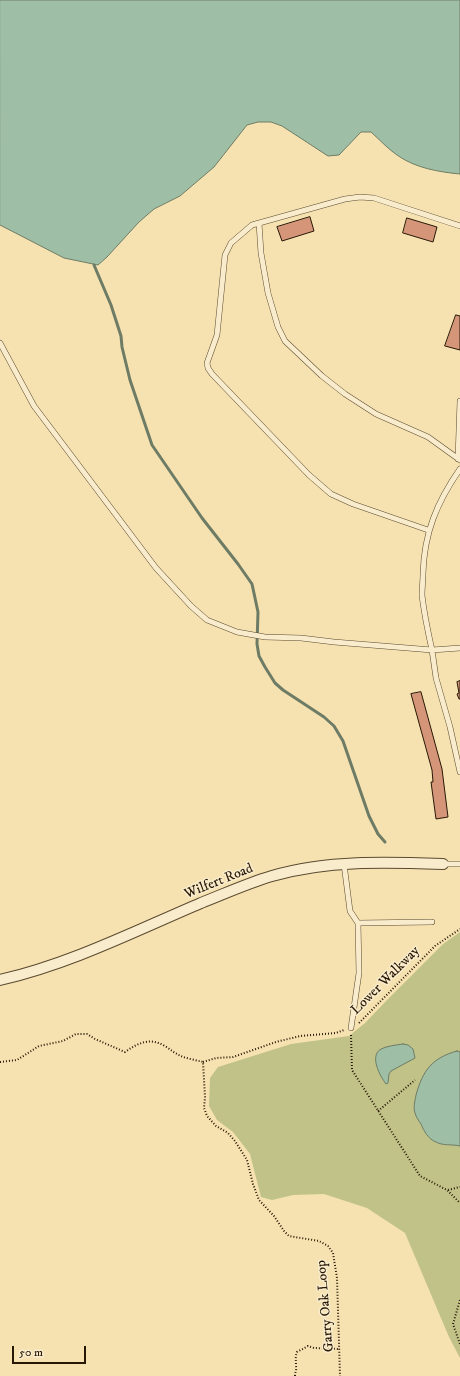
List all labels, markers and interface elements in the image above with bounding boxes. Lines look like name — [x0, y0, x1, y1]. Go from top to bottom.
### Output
street label: Wilfert Road — [182, 861, 256, 903]
street label: Lower Walkway — [348, 943, 424, 1019]
street label: Garry Oak Loop — [314, 1259, 338, 1353]
scale bar — [14, 1338, 88, 1364]
text: 50 m — [19, 1345, 43, 1360]

